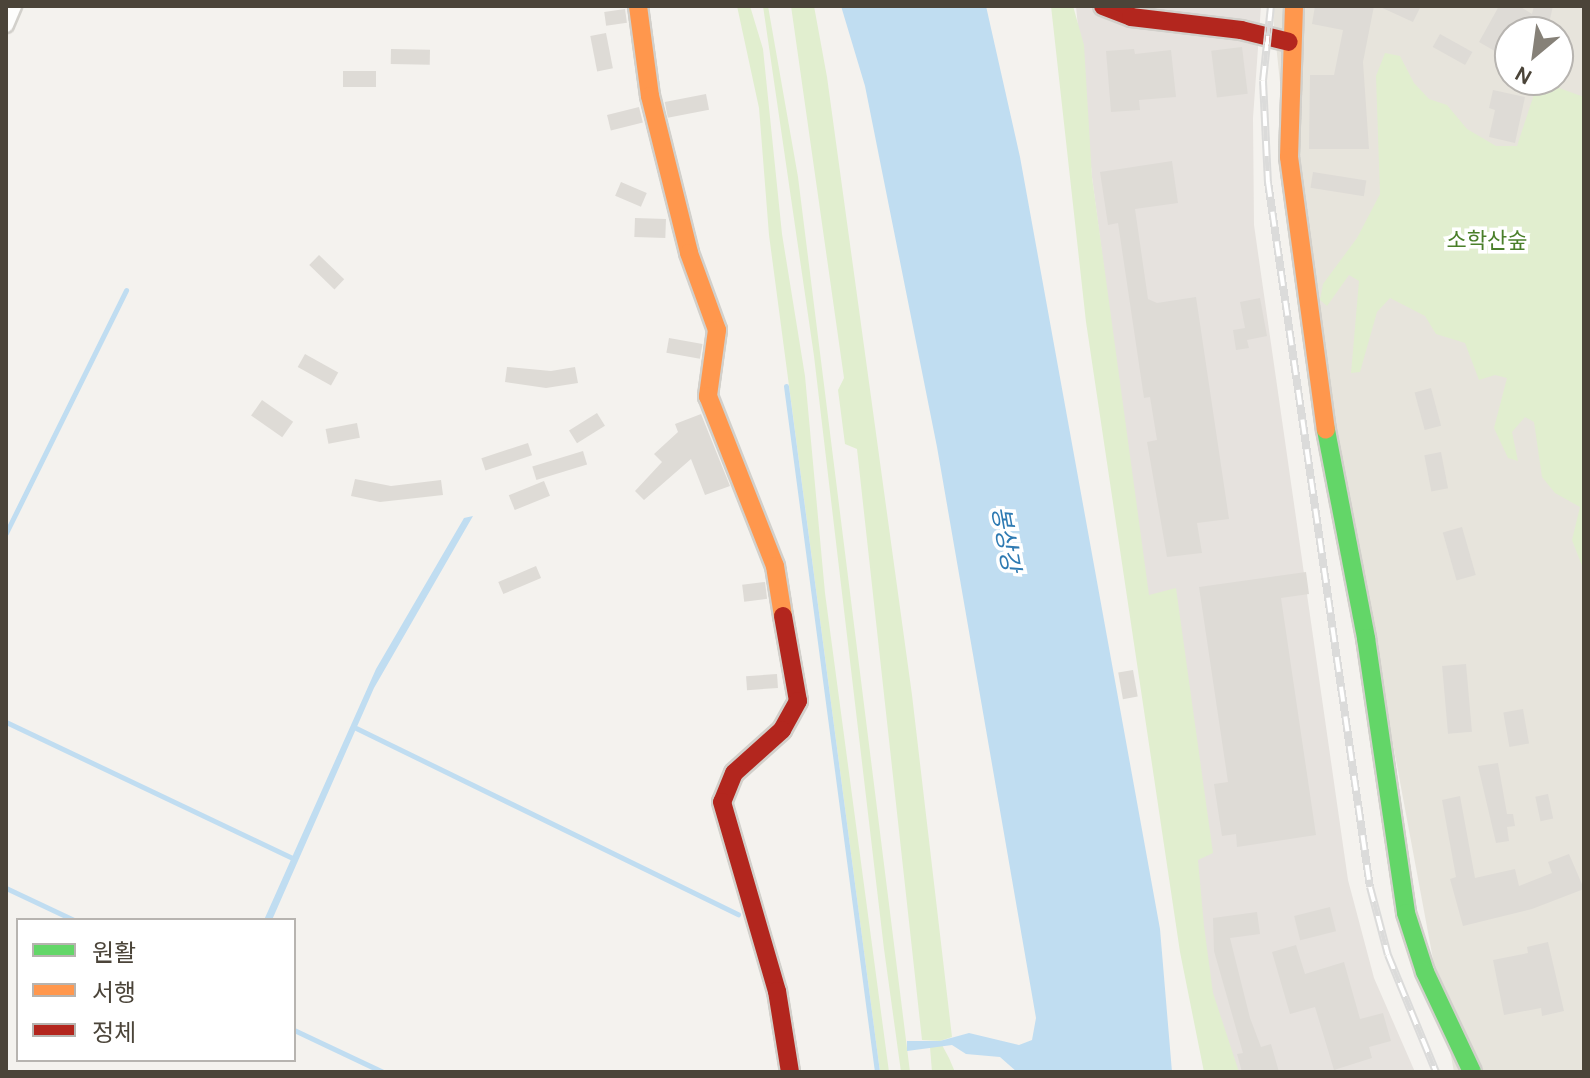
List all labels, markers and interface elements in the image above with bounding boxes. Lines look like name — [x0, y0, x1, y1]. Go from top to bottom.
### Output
north arrow — [1494, 16, 1574, 96]
text: N — [1510, 60, 1537, 90]
park label: 소학산숲 — [1447, 229, 1527, 255]
water label: 봉상강 — [985, 504, 1025, 574]
legend — [16, 918, 296, 1062]
text: 원활 — [92, 939, 136, 967]
text: 서행 — [92, 979, 136, 1007]
text: 정체 — [92, 1019, 136, 1047]

